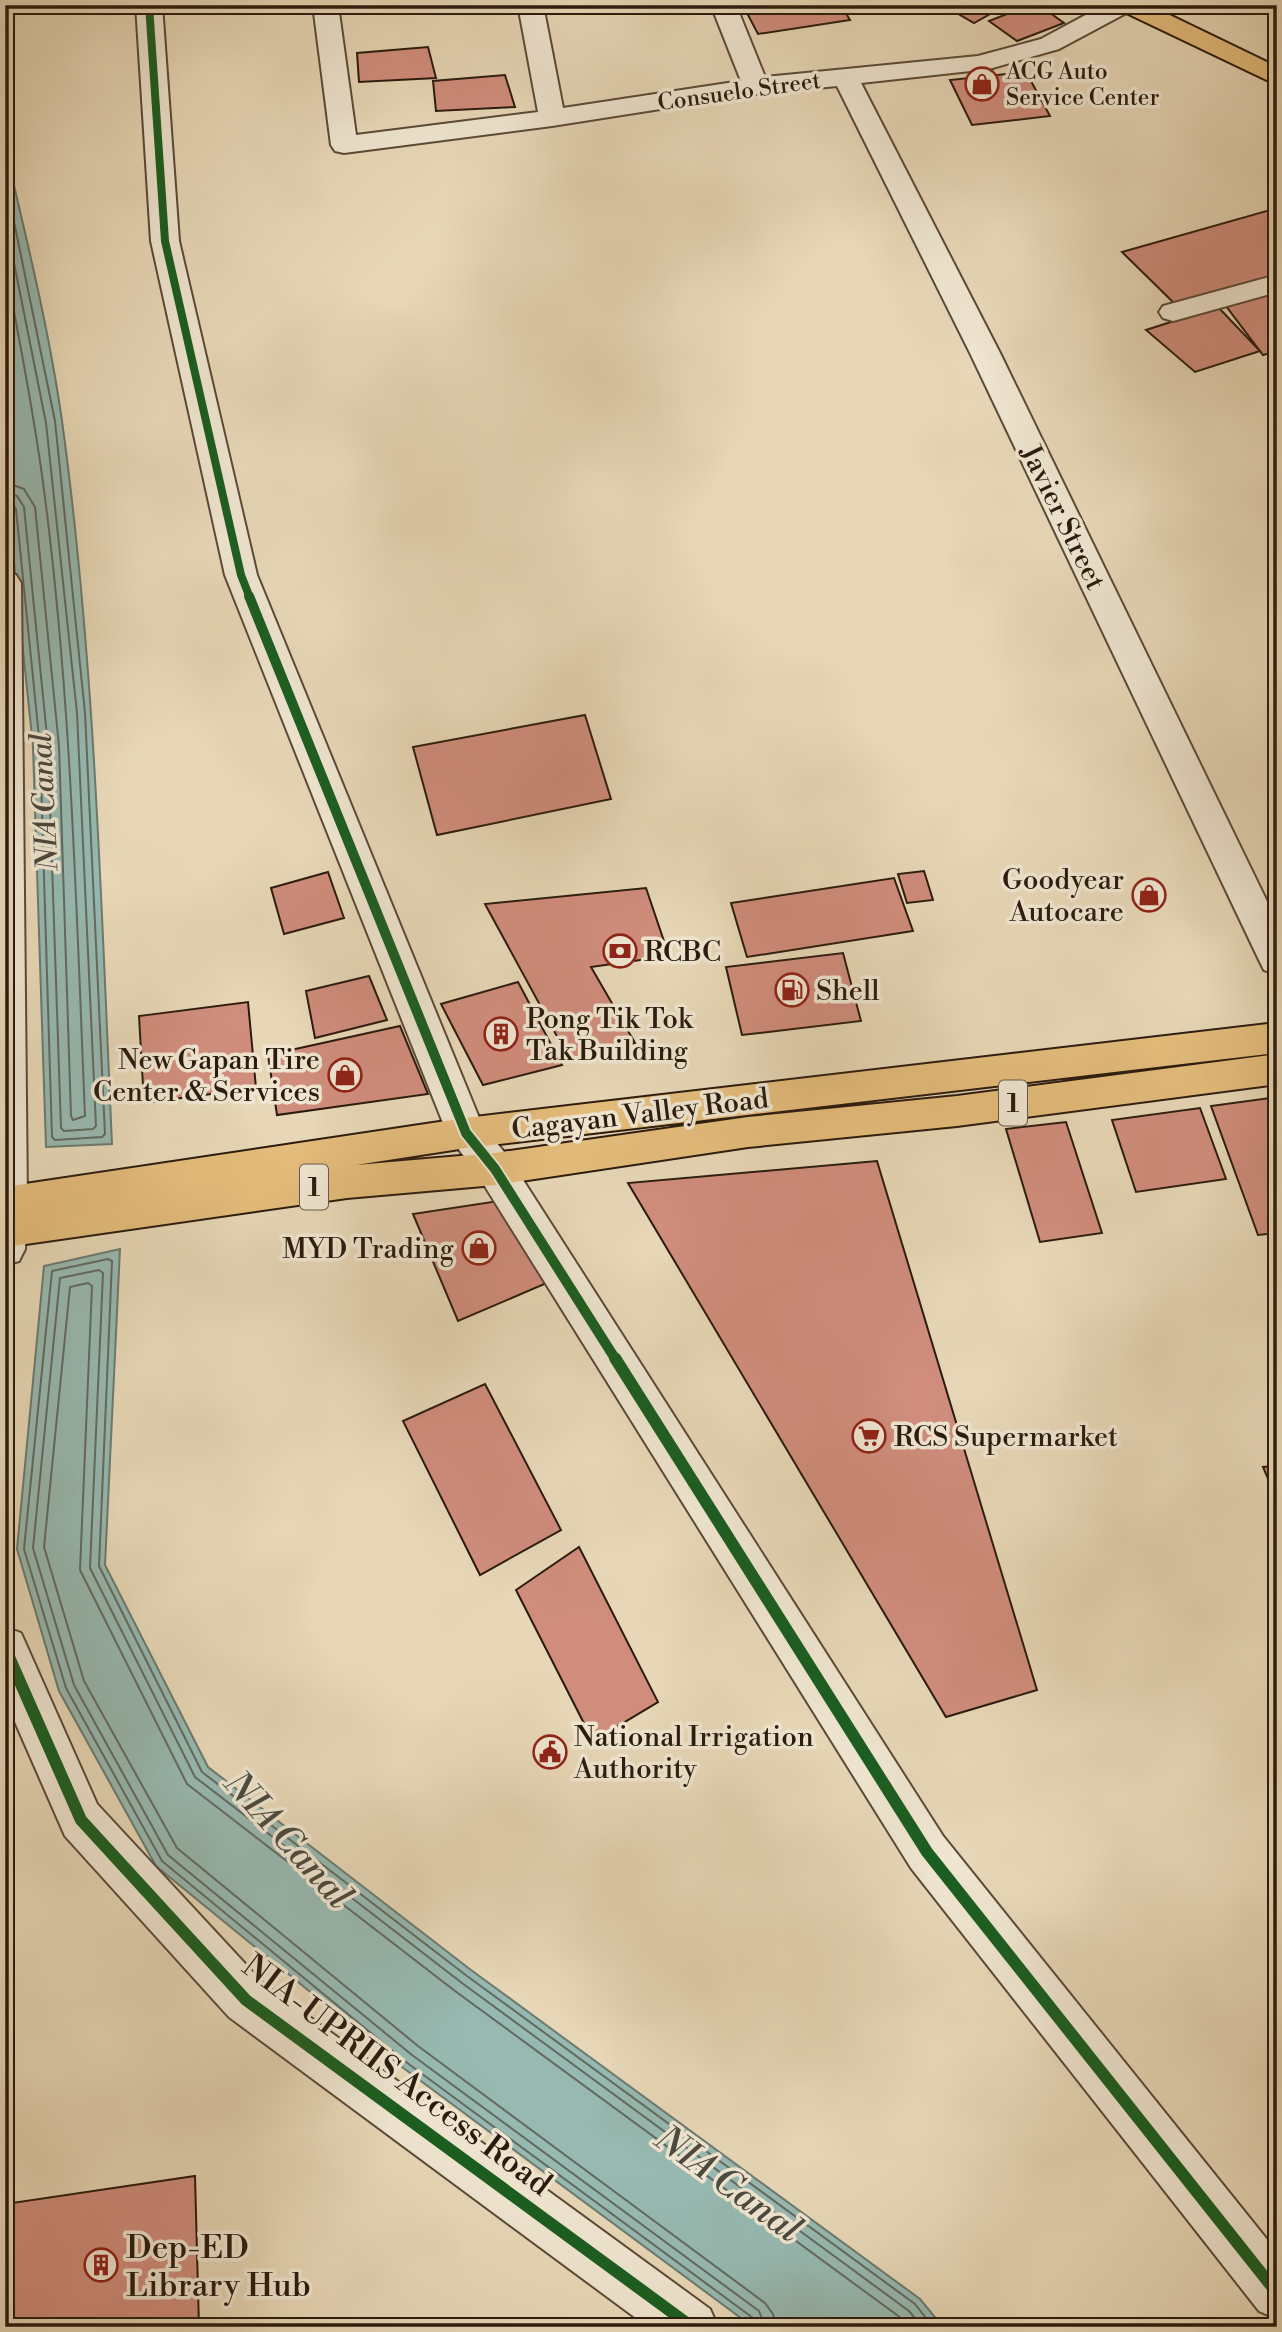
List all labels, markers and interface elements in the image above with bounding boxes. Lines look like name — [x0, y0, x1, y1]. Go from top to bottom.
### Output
place label: ACG Auto Service Center — [1005, 58, 1159, 112]
shop icon: ACG Auto Service Center — [963, 65, 1001, 103]
street label: Consuelo Street — [656, 67, 822, 117]
street label: Javier Street — [1012, 439, 1113, 596]
water label: NIA Canal — [22, 732, 68, 873]
place label: Goodyear Autocare — [1002, 863, 1124, 930]
shop icon: Goodyear Autocare — [1130, 876, 1168, 914]
bank icon: RCBC — [601, 932, 639, 970]
place label: RCBC — [644, 935, 721, 970]
fuel station icon: Shell — [773, 971, 811, 1009]
place label: Shell — [816, 974, 879, 1009]
place label: Pong Tik Tok Tak Building — [526, 1002, 694, 1069]
building icon: Pong Tik Tok Tak Building — [482, 1015, 520, 1053]
place label: New Gapan Tire Center & Services — [93, 1043, 320, 1110]
shop icon: New Gapan Tire Center & Services — [326, 1056, 364, 1094]
road number: 1 — [999, 1080, 1027, 1126]
street label: Cagayan Valley Road — [510, 1081, 771, 1148]
road number: 1 — [300, 1164, 328, 1210]
shop icon: MYD Trading — [460, 1229, 498, 1267]
place label: MYD Trading — [282, 1232, 454, 1267]
supermarket icon: RCS Supermarket — [850, 1417, 888, 1455]
place label: RCS Supermarket — [894, 1420, 1118, 1455]
place label: National Irrigation Authority — [573, 1720, 814, 1787]
public building icon: National Irrigation Authority — [531, 1733, 569, 1771]
water label: NIA Canal — [213, 1761, 362, 1919]
street label: NIA-UPRIIS Access Road — [234, 1946, 559, 2206]
water label: NIA Canal — [645, 2115, 810, 2253]
place label: Dep-ED Library Hub — [126, 2228, 311, 2307]
building icon: Dep-ED Library Hub — [82, 2246, 120, 2284]

